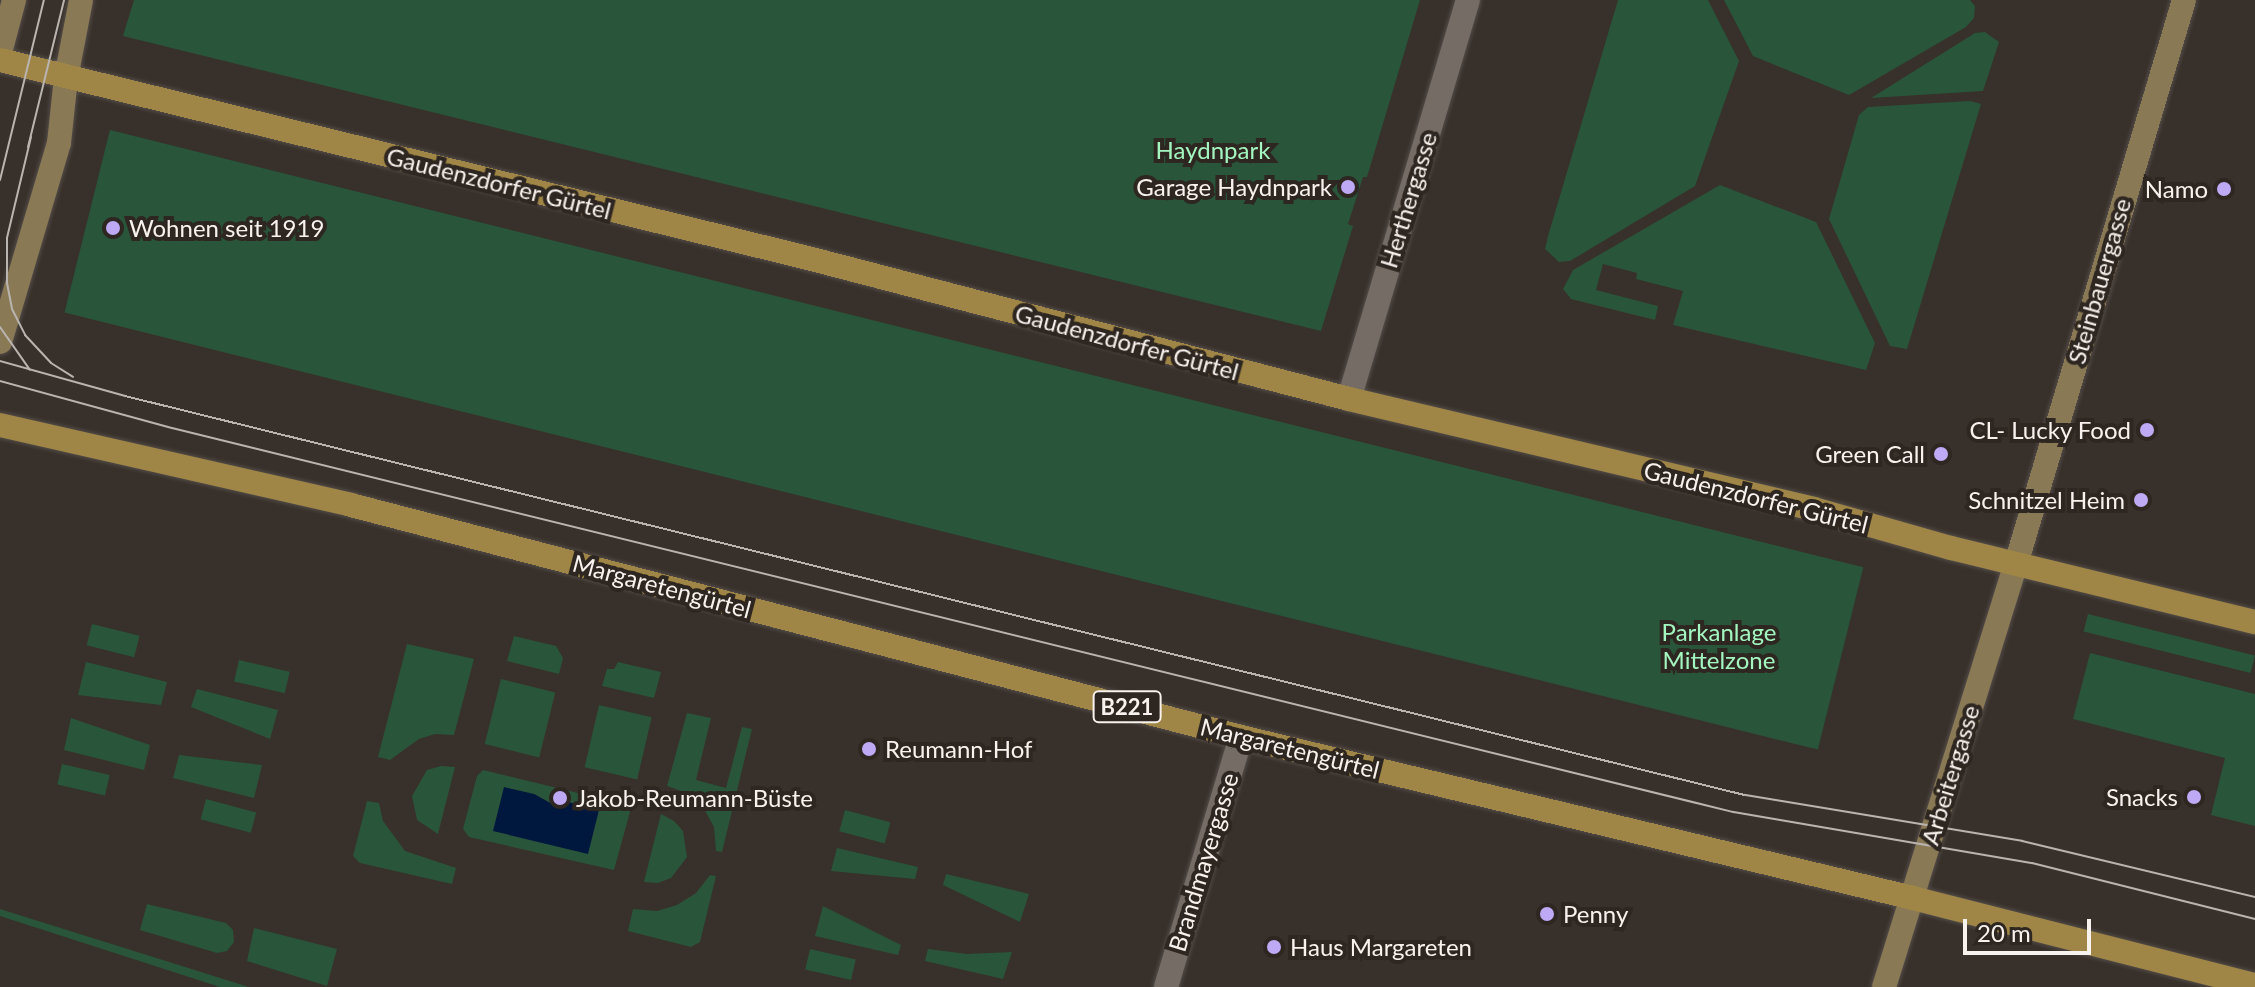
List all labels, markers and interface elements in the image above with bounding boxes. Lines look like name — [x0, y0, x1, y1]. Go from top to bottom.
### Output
street label: Herthergasse — [1374, 129, 1442, 271]
park label: Haydnpark — [1156, 136, 1270, 164]
street label: Gaudenzdorfer Gürtel — [384, 141, 614, 225]
place label: Garage Haydnpark — [1136, 173, 1332, 201]
place label: Namo — [2145, 175, 2208, 203]
marker: Garage Haydnpark — [1339, 178, 1357, 196]
marker: Namo — [2215, 180, 2233, 198]
street label: Steinbauergasse — [2062, 195, 2136, 367]
place label: Wohnen seit 1919 — [129, 214, 324, 242]
marker: Wohnen seit 1919 — [104, 219, 122, 237]
street label: Gaudenzdorfer Gürtel — [1012, 298, 1242, 386]
place label: CL- Lucky Food — [1969, 416, 2131, 444]
marker: CL- Lucky Food — [2138, 421, 2156, 439]
place label: Green Call — [1815, 440, 1925, 468]
marker: Green Call — [1932, 445, 1950, 463]
street label: Gaudenzdorfer Gürtel — [1641, 455, 1871, 539]
place label: Schnitzel Heim — [1968, 486, 2125, 514]
marker: Schnitzel Heim — [2132, 491, 2150, 509]
street label: Margaretengürtel — [570, 548, 754, 624]
park label: Parkanlage Mittelzone — [1662, 618, 1776, 674]
road number: B221 — [1091, 689, 1163, 725]
street label: Arbeitergasse — [1915, 702, 1985, 848]
street label: Margaretengürtel — [1197, 712, 1383, 784]
place label: Reumann-Hof — [885, 735, 1032, 763]
marker: Reumann-Hof — [860, 740, 878, 758]
street label: Brandmayergasse — [1162, 769, 1244, 955]
place label: Snacks — [2106, 783, 2178, 811]
place label: Jakob-Reumann-Büste — [576, 784, 813, 812]
marker: Snacks — [2185, 788, 2203, 806]
marker: Jakob-Reumann-Büste — [551, 789, 569, 807]
place label: Penny — [1563, 900, 1628, 928]
scale bar — [1967, 903, 2095, 953]
marker: Penny — [1538, 905, 1556, 923]
text: 20 m — [1977, 918, 2031, 947]
place label: Haus Margareten — [1290, 933, 1472, 961]
marker: Haus Margareten — [1265, 938, 1283, 956]

